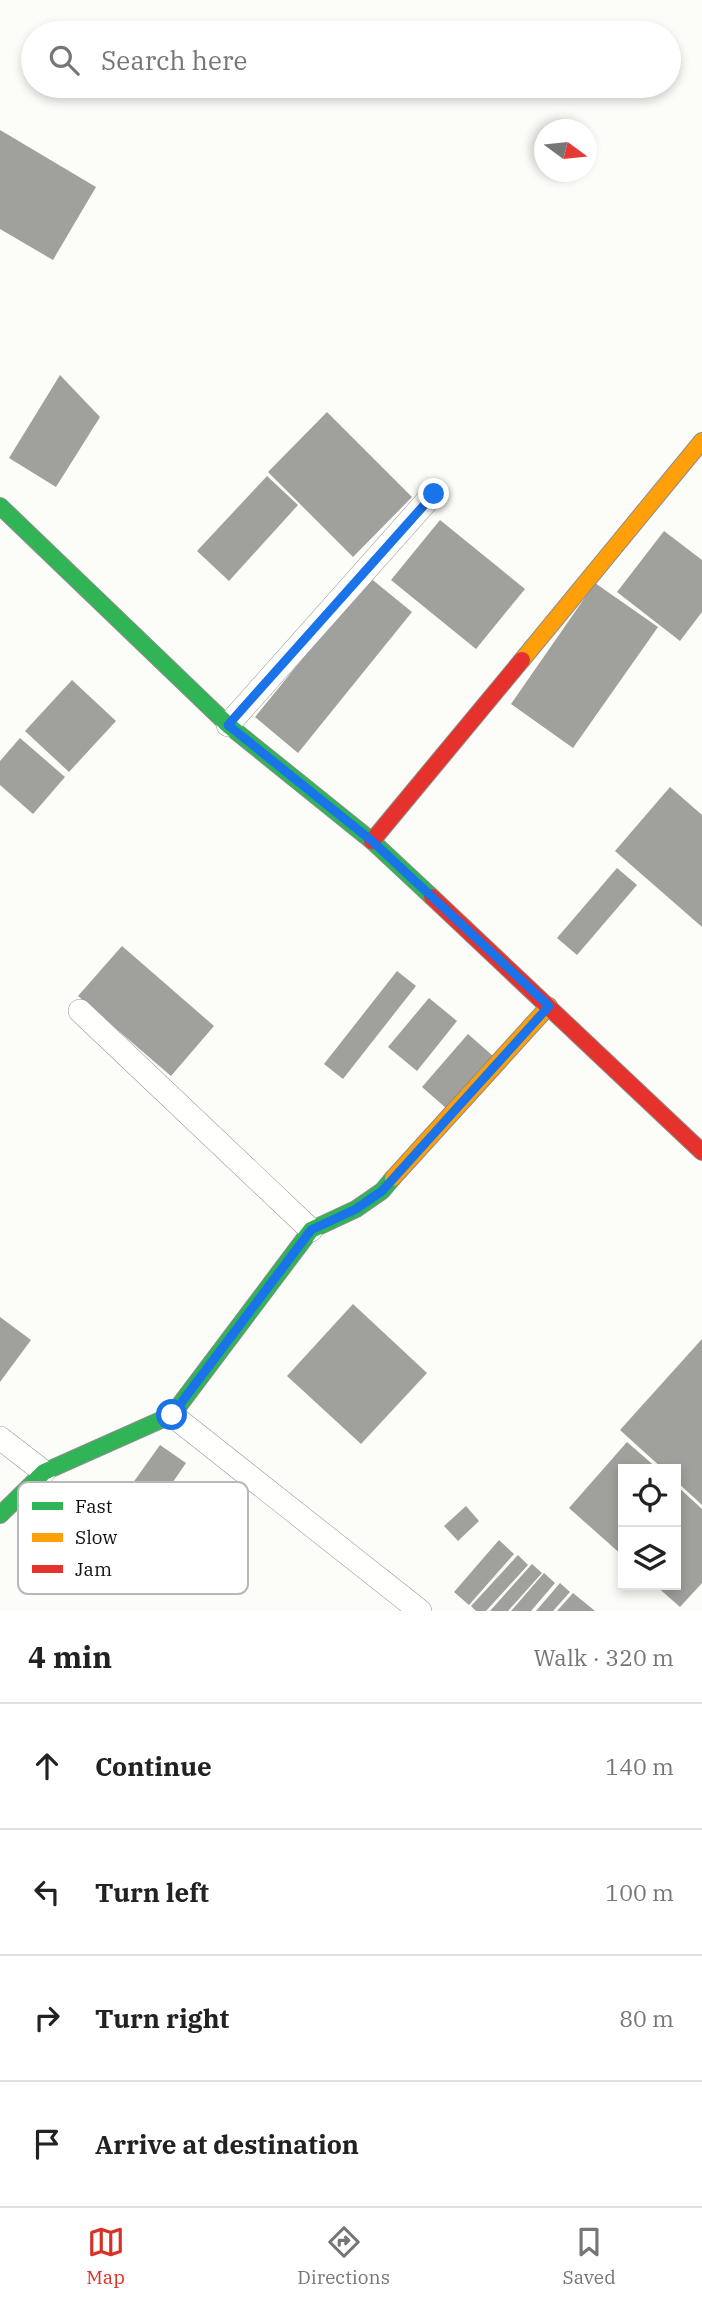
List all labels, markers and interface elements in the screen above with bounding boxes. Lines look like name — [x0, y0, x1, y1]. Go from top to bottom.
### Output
search box — [21, 21, 681, 98]
icon: search — [45, 41, 83, 79]
text: Search here — [101, 43, 247, 77]
north arrow — [534, 119, 597, 182]
route end — [418, 478, 449, 509]
route start — [156, 1399, 187, 1430]
map controls — [618, 1464, 681, 1590]
button: locate — [618, 1464, 681, 1527]
legend — [18, 1482, 248, 1594]
text: Fast — [75, 1494, 113, 1518]
text: Slow — [75, 1525, 117, 1549]
button: layers — [618, 1527, 681, 1590]
text: Jam — [75, 1557, 112, 1581]
text: 4 min — [28, 1637, 112, 1676]
text: Walk · 320 m — [533, 1642, 674, 1672]
icon: ahead — [28, 1747, 66, 1785]
text: Continue — [95, 1749, 212, 1783]
text: 140 m — [605, 1751, 674, 1781]
icon: left — [28, 1873, 66, 1911]
text: Turn left — [95, 1875, 209, 1909]
text: 100 m — [605, 1877, 674, 1907]
icon: right — [28, 1999, 66, 2037]
text: Turn right — [95, 2001, 229, 2035]
text: 80 m — [619, 2003, 674, 2033]
icon: arrive — [28, 2125, 66, 2163]
text: Arrive at destination — [95, 2127, 359, 2161]
tab: Map — [86, 2223, 125, 2289]
tab: Directions — [297, 2223, 390, 2289]
tab: Saved — [563, 2223, 616, 2289]

